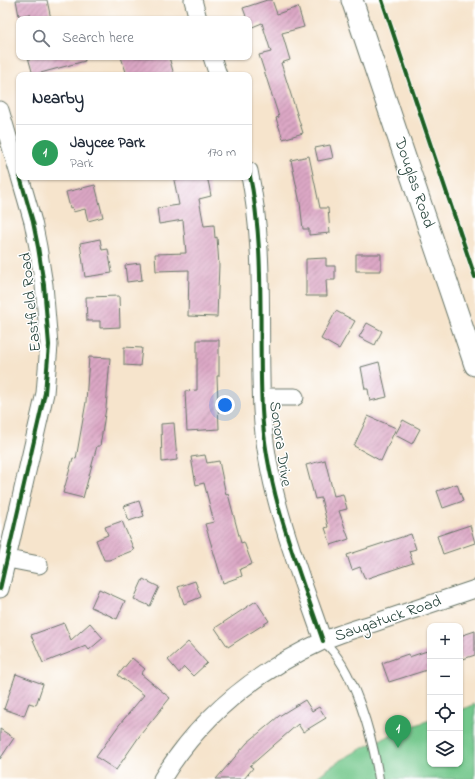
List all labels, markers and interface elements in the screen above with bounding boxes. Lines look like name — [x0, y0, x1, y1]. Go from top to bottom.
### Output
search box — [16, 16, 252, 60]
icon: search — [30, 27, 52, 49]
text: Search here — [62, 27, 134, 49]
text: Nearby — [32, 86, 84, 111]
text: Jaycee Park — [70, 132, 145, 154]
street label: Douglas Road — [387, 134, 441, 231]
text: 1 — [43, 143, 47, 162]
text: 170 m — [208, 143, 236, 162]
text: Park — [70, 154, 94, 173]
street label: Eastfield Road — [14, 251, 48, 353]
your location — [215, 395, 235, 415]
street label: Sonora Drive — [262, 400, 298, 489]
street label: Saugatuck Road — [331, 590, 445, 648]
map controls — [427, 623, 463, 767]
button: + — [427, 623, 463, 659]
button: − — [427, 659, 463, 695]
button: locate — [427, 695, 463, 731]
pin: 1 — [385, 715, 411, 748]
button: layers — [427, 731, 463, 767]

